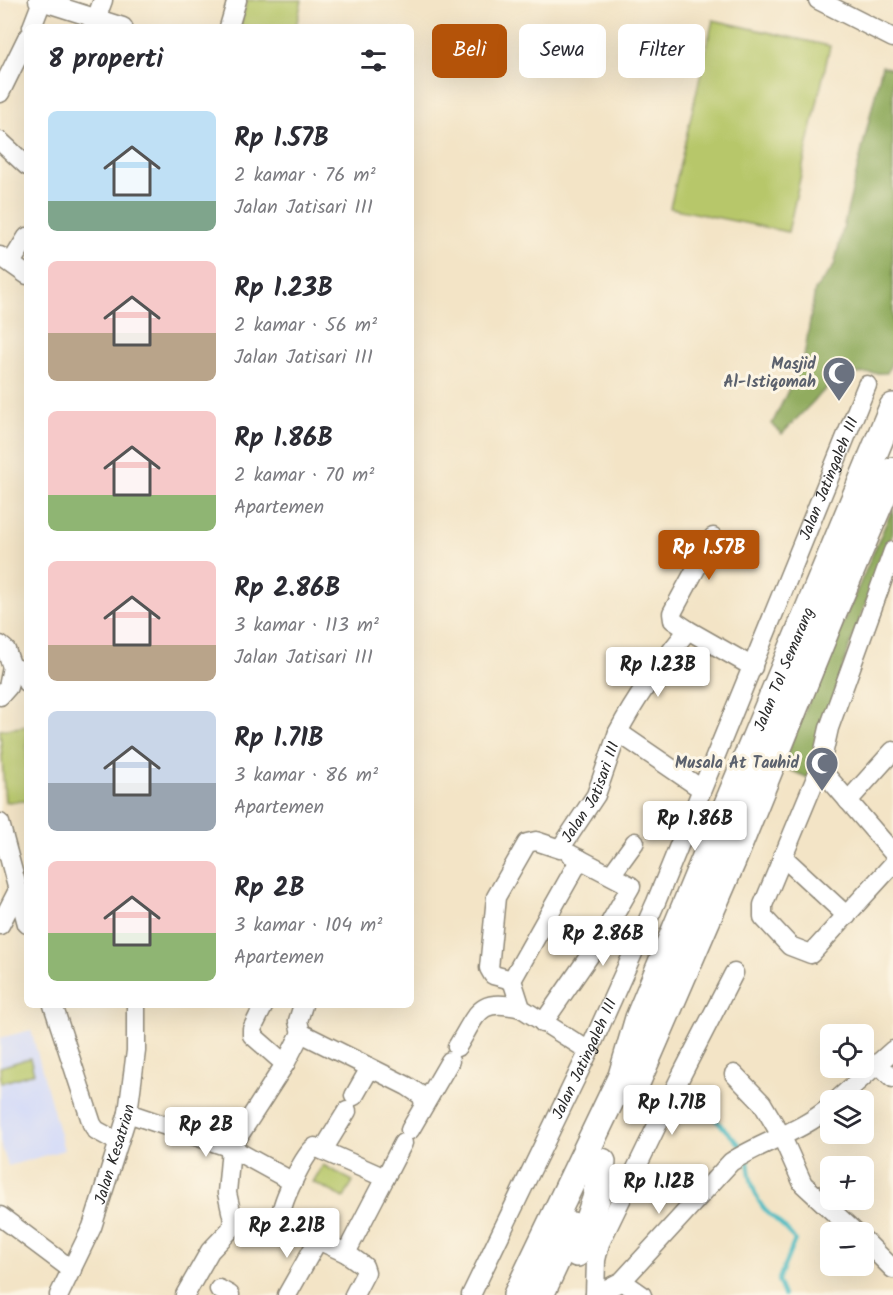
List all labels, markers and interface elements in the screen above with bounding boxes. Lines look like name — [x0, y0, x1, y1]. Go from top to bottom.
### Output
chip: Beli — [432, 24, 507, 78]
chip: Sewa — [519, 24, 606, 78]
chip: Filter — [618, 24, 705, 78]
text: 8 properti — [48, 39, 163, 81]
icon: filters — [357, 44, 390, 77]
text: Rp 1.57B — [234, 118, 329, 160]
icon: home — [96, 135, 168, 207]
text: 2 kamar · 76 m² — [234, 160, 376, 192]
text: Jalan Jatisari III — [234, 192, 373, 224]
text: Rp 1.23B — [234, 268, 333, 310]
icon: home — [96, 285, 168, 357]
text: 2 kamar · 56 m² — [234, 310, 377, 342]
text: Jalan Jatisari III — [234, 342, 373, 374]
place label: Masjid Al-Istiqomah — [724, 352, 816, 395]
mosque icon: Masjid Al-Istiqomah — [821, 355, 857, 402]
street label: Jalan Jatingaleh III — [793, 413, 865, 544]
text: Rp 1.86B — [234, 418, 333, 460]
icon: home — [96, 435, 168, 507]
text: 2 kamar · 70 m² — [234, 460, 374, 492]
text: Apartemen — [234, 492, 324, 524]
pin: Rp 1.57B — [647, 530, 771, 581]
text: Rp 1.57B — [672, 533, 746, 565]
text: Rp 2.86B — [234, 568, 341, 610]
icon: home — [96, 585, 168, 657]
street label: Jalan Tol Semarang — [747, 603, 821, 735]
text: 3 kamar · 113 m² — [234, 610, 379, 642]
text: Jalan Jatisari III — [234, 642, 373, 674]
pin: Rp 1.23B — [596, 647, 720, 698]
text: Rp 1.23B — [620, 650, 696, 682]
text: Rp 1.71B — [234, 718, 324, 760]
icon: home — [96, 735, 168, 807]
street label: Jalan Jatisari III — [555, 738, 626, 848]
mosque icon: Musala At Tauhid — [804, 745, 840, 792]
place label: Musala At Tauhid — [675, 751, 799, 776]
text: 3 kamar · 86 m² — [234, 760, 378, 792]
text: Apartemen — [234, 792, 324, 824]
pin: Rp 1.86B — [633, 801, 757, 852]
text: Rp 1.86B — [657, 804, 733, 836]
text: Rp 2B — [234, 868, 305, 910]
icon: home — [96, 885, 168, 957]
text: 3 kamar · 104 m² — [234, 910, 382, 942]
pin: Rp 2.86B — [541, 916, 665, 967]
text: Rp 2.86B — [562, 919, 644, 951]
text: Apartemen — [234, 942, 324, 974]
street label: Jalan Jatingaleh III — [545, 994, 624, 1124]
map controls — [820, 1024, 874, 1276]
button: locate — [820, 1024, 874, 1078]
pin: Rp 1.71B — [610, 1085, 734, 1136]
text: Rp 1.71B — [637, 1088, 707, 1120]
button: layers — [820, 1090, 874, 1144]
street label: Jalan Kesatrian — [87, 1103, 142, 1207]
pin: Rp 2B — [164, 1107, 248, 1158]
text: Rp 2B — [179, 1110, 233, 1142]
button: + — [820, 1156, 874, 1210]
pin: Rp 1.12B — [597, 1164, 721, 1215]
text: Rp 1.12B — [623, 1167, 695, 1199]
pin: Rp 2.21B — [225, 1208, 349, 1259]
text: Rp 2.21B — [248, 1211, 326, 1243]
button: − — [820, 1222, 874, 1276]

